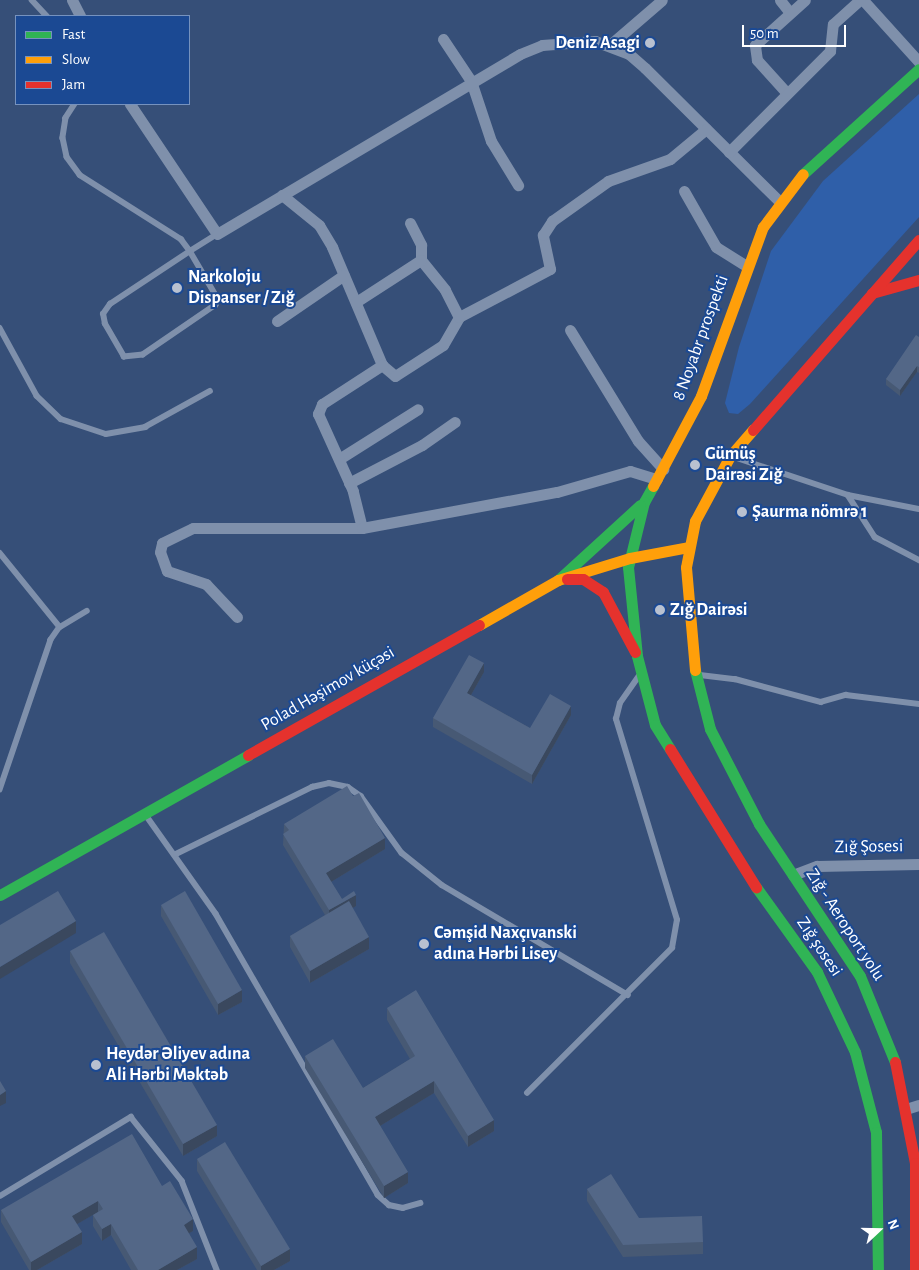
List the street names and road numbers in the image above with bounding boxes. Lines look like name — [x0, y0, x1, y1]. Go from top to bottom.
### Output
street label: 8 Noyabr prospekti — [668, 272, 734, 404]
street label: Polad Həşimov küçəsi — [257, 642, 399, 736]
street label: Zığ Şosesi — [835, 836, 903, 858]
street label: Zığ - Aeroport yolu — [801, 865, 889, 985]
street label: Zığ şosesi — [791, 913, 847, 981]

